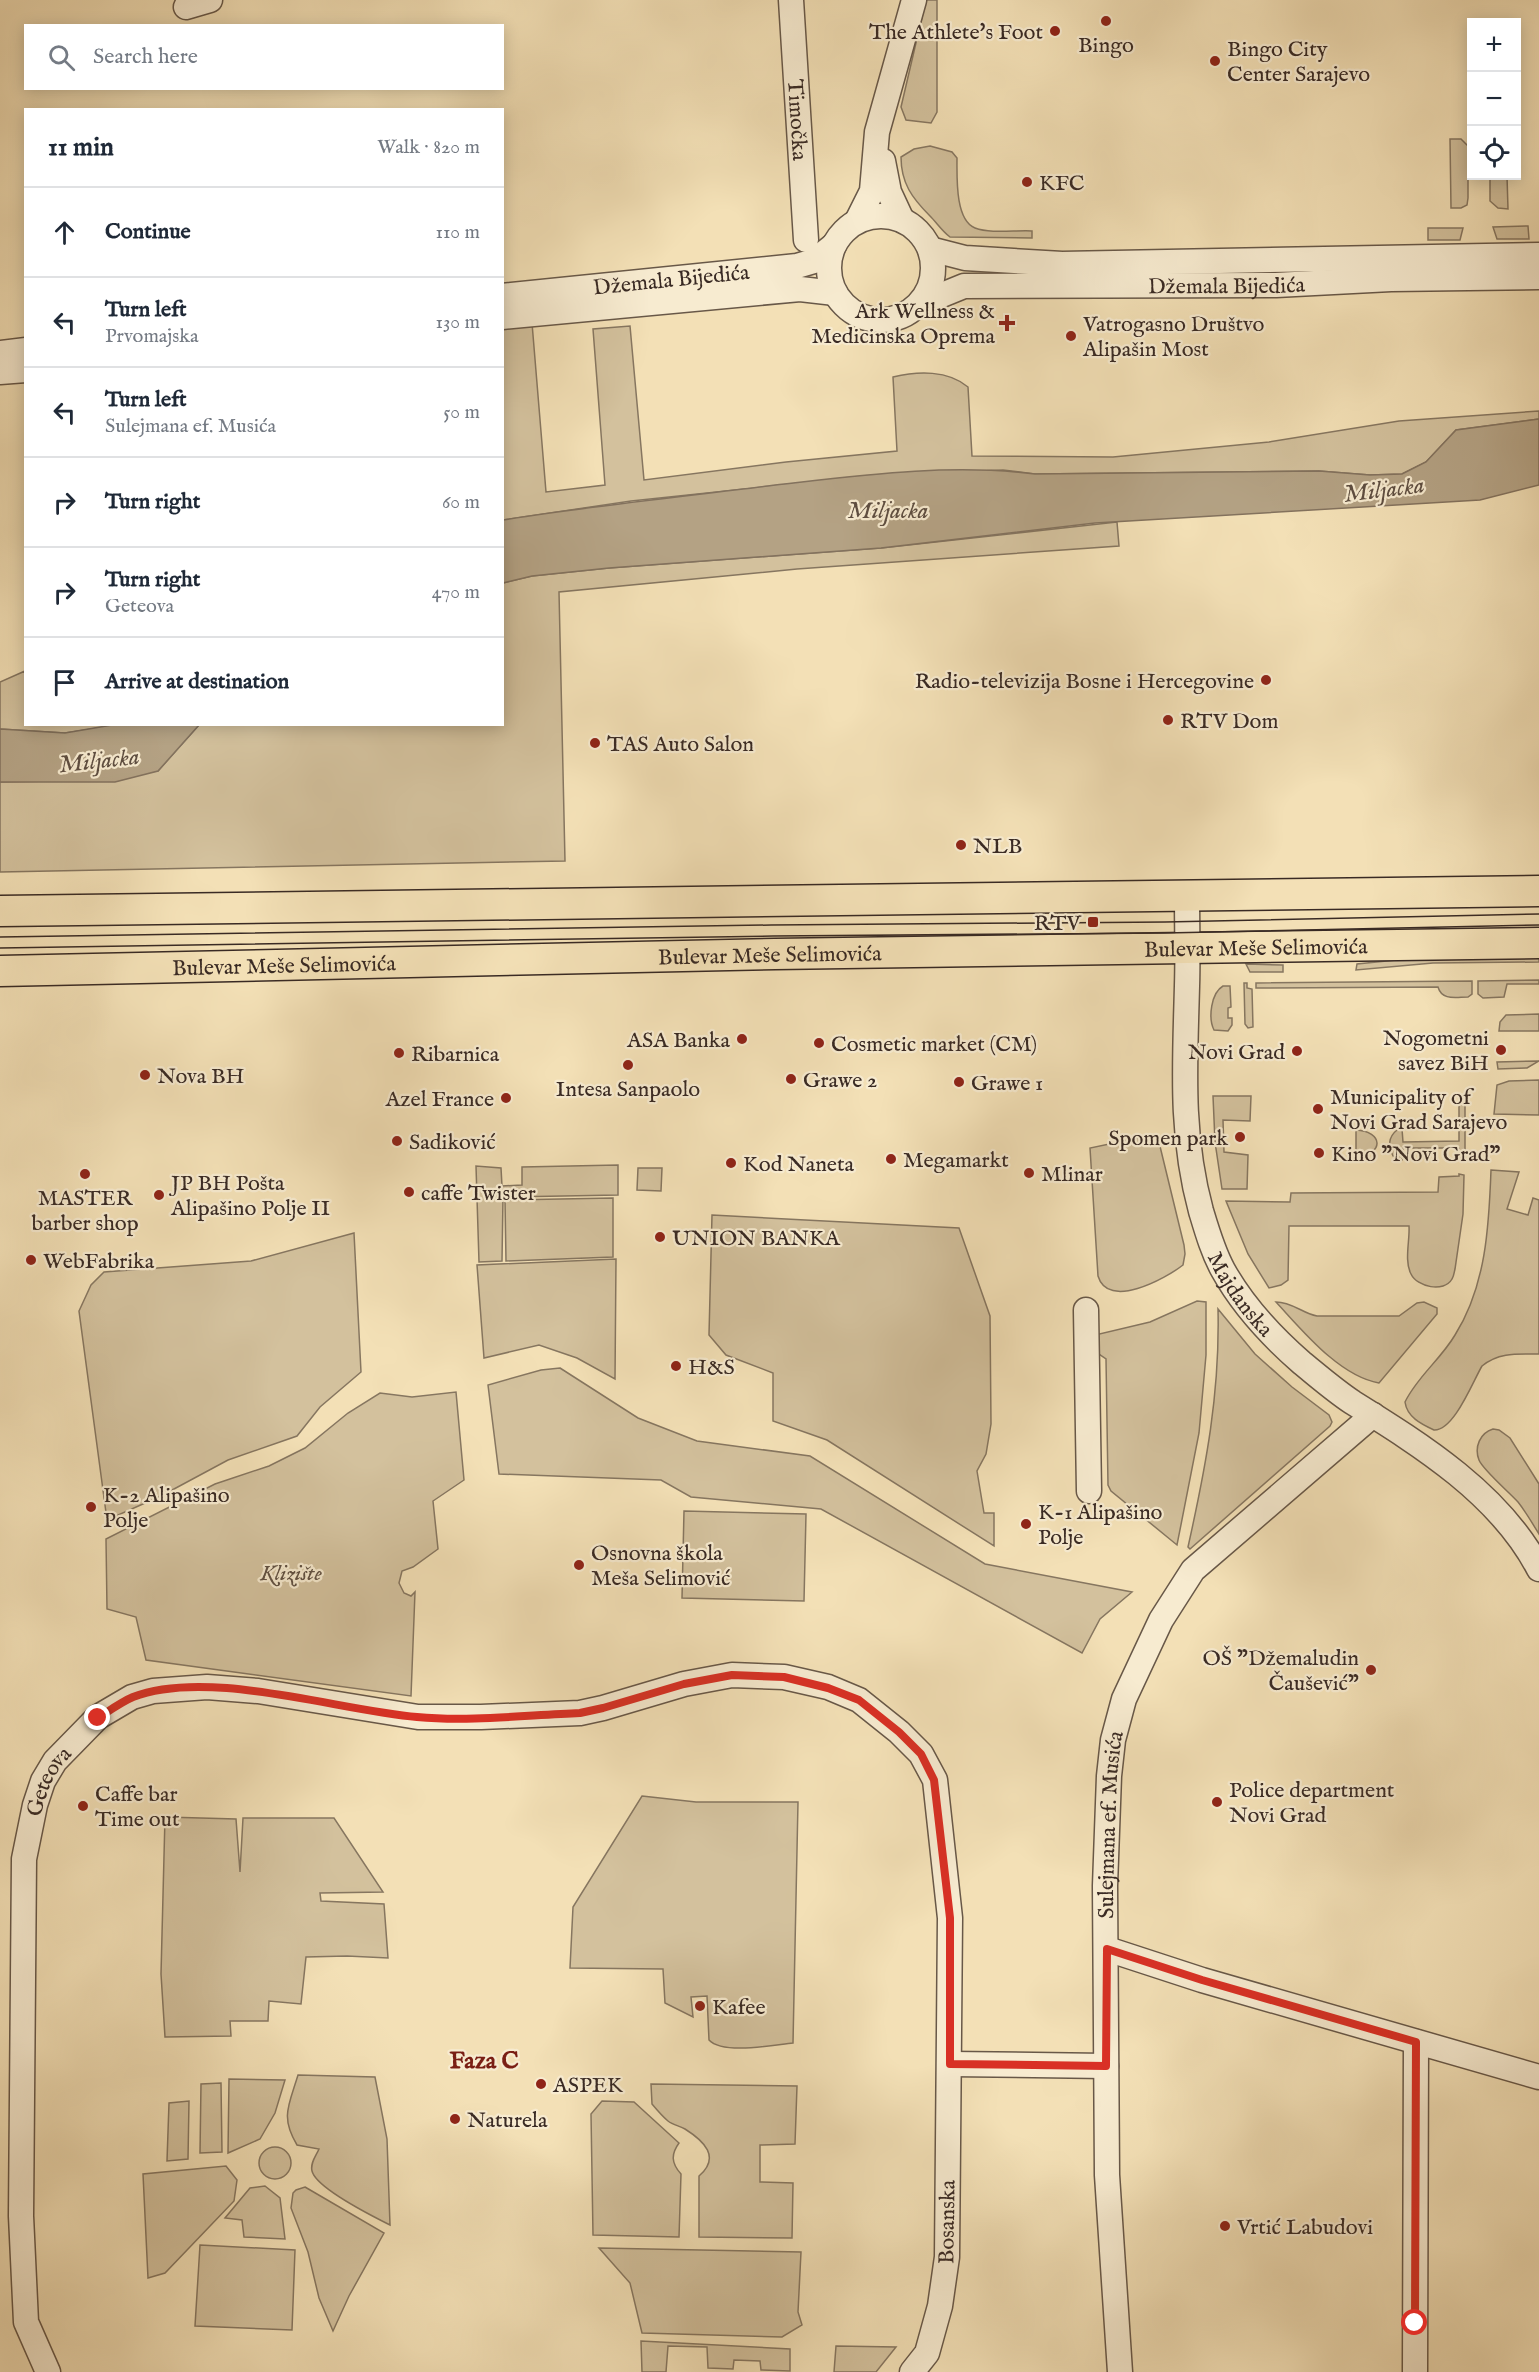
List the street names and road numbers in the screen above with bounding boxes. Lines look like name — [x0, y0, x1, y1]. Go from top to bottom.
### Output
street label: Timočka — [780, 78, 813, 162]
street label: Džemala Bijedića — [592, 259, 751, 303]
street label: Džemala Bijedića — [1148, 271, 1306, 301]
street label: Bulevar Meše Selimovića — [1144, 933, 1368, 965]
street label: Bulevar Meše Selimovića — [658, 940, 882, 973]
street label: Bulevar Meše Selimovića — [172, 950, 397, 983]
street label: Majdanska — [1200, 1248, 1279, 1344]
street label: Sulejmana ef. Musića — [1093, 1727, 1131, 1919]
street label: Geteova — [21, 1740, 78, 1819]
street label: Bosanska — [933, 2179, 963, 2264]

